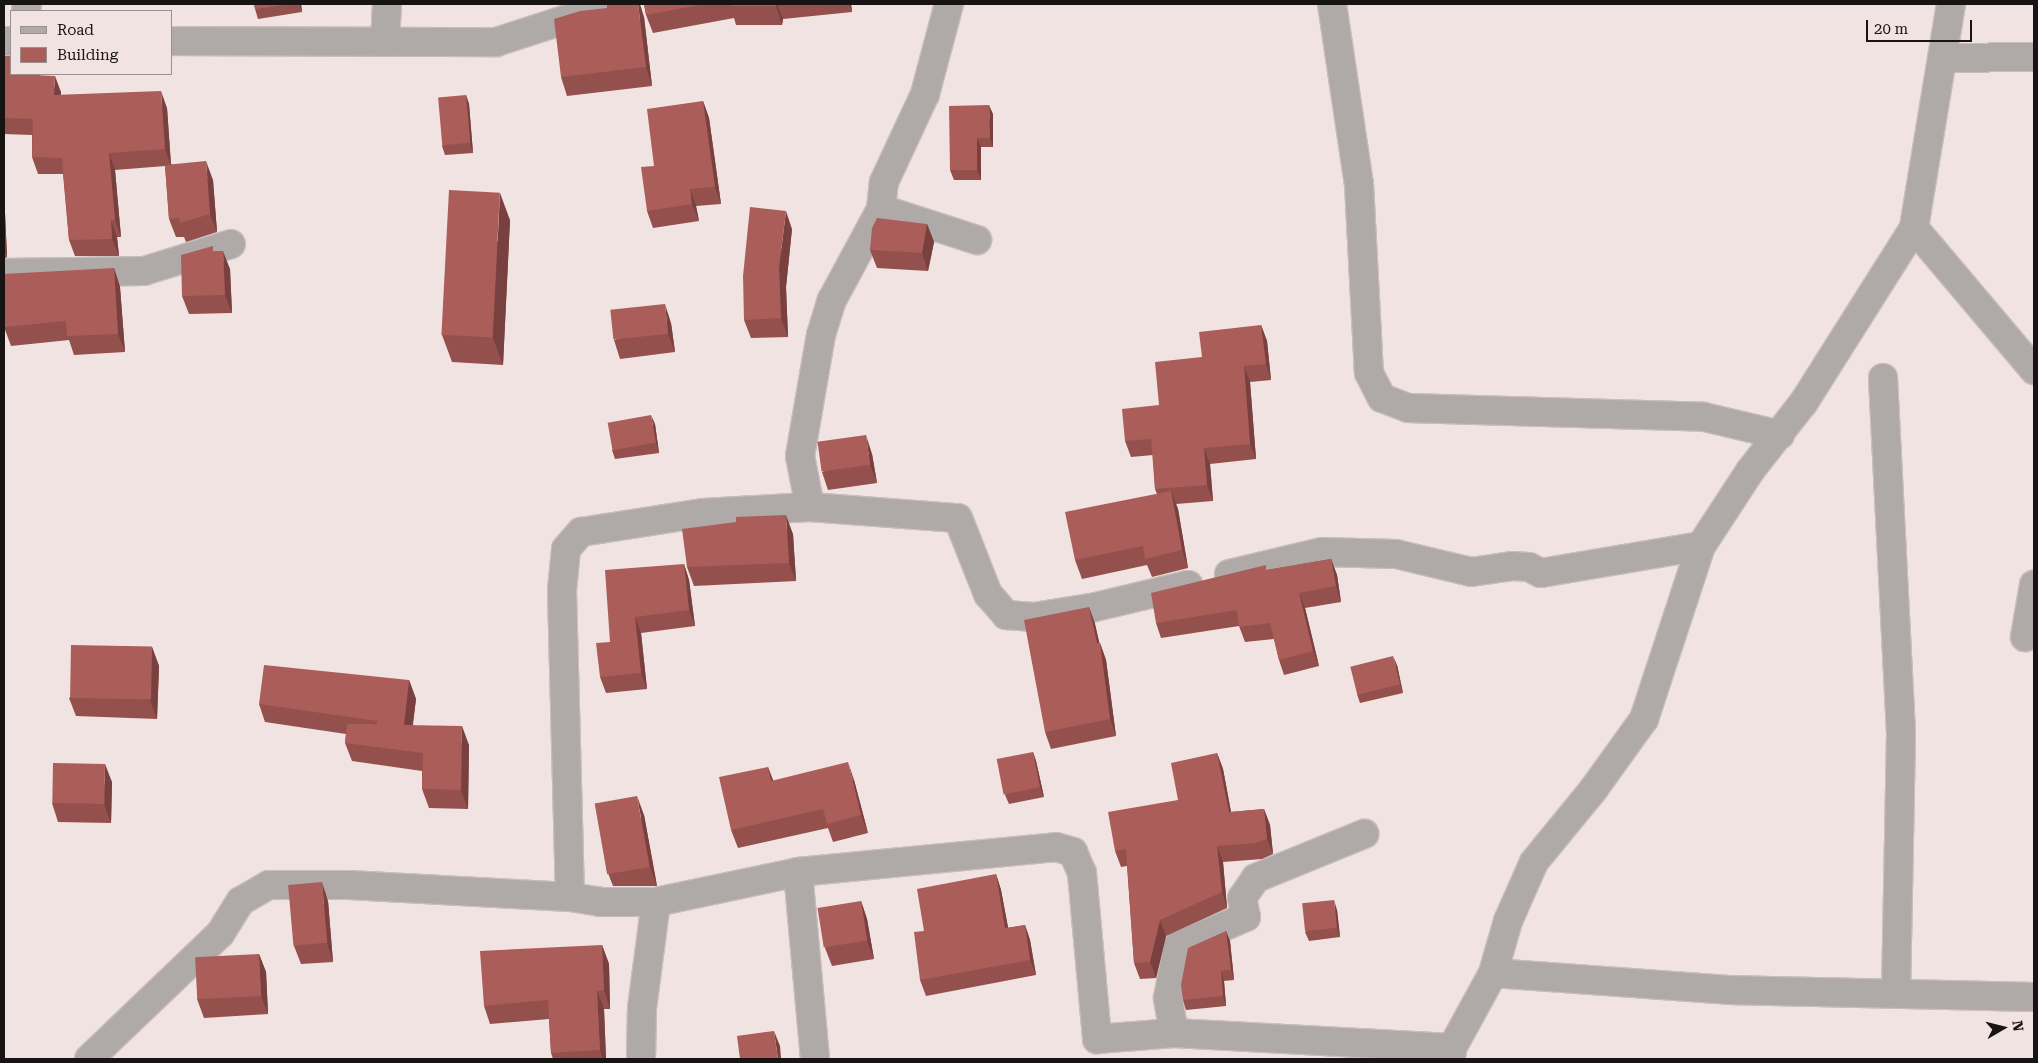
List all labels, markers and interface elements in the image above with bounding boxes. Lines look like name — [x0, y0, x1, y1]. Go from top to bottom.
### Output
legend — [10, 10, 172, 75]
scale bar — [1868, 10, 1974, 42]
text: 20 m — [1874, 20, 1908, 38]
text: Road — [57, 21, 94, 39]
text: Building — [57, 46, 118, 64]
north arrow — [1978, 1003, 2028, 1053]
text: N — [2009, 1019, 2027, 1032]

